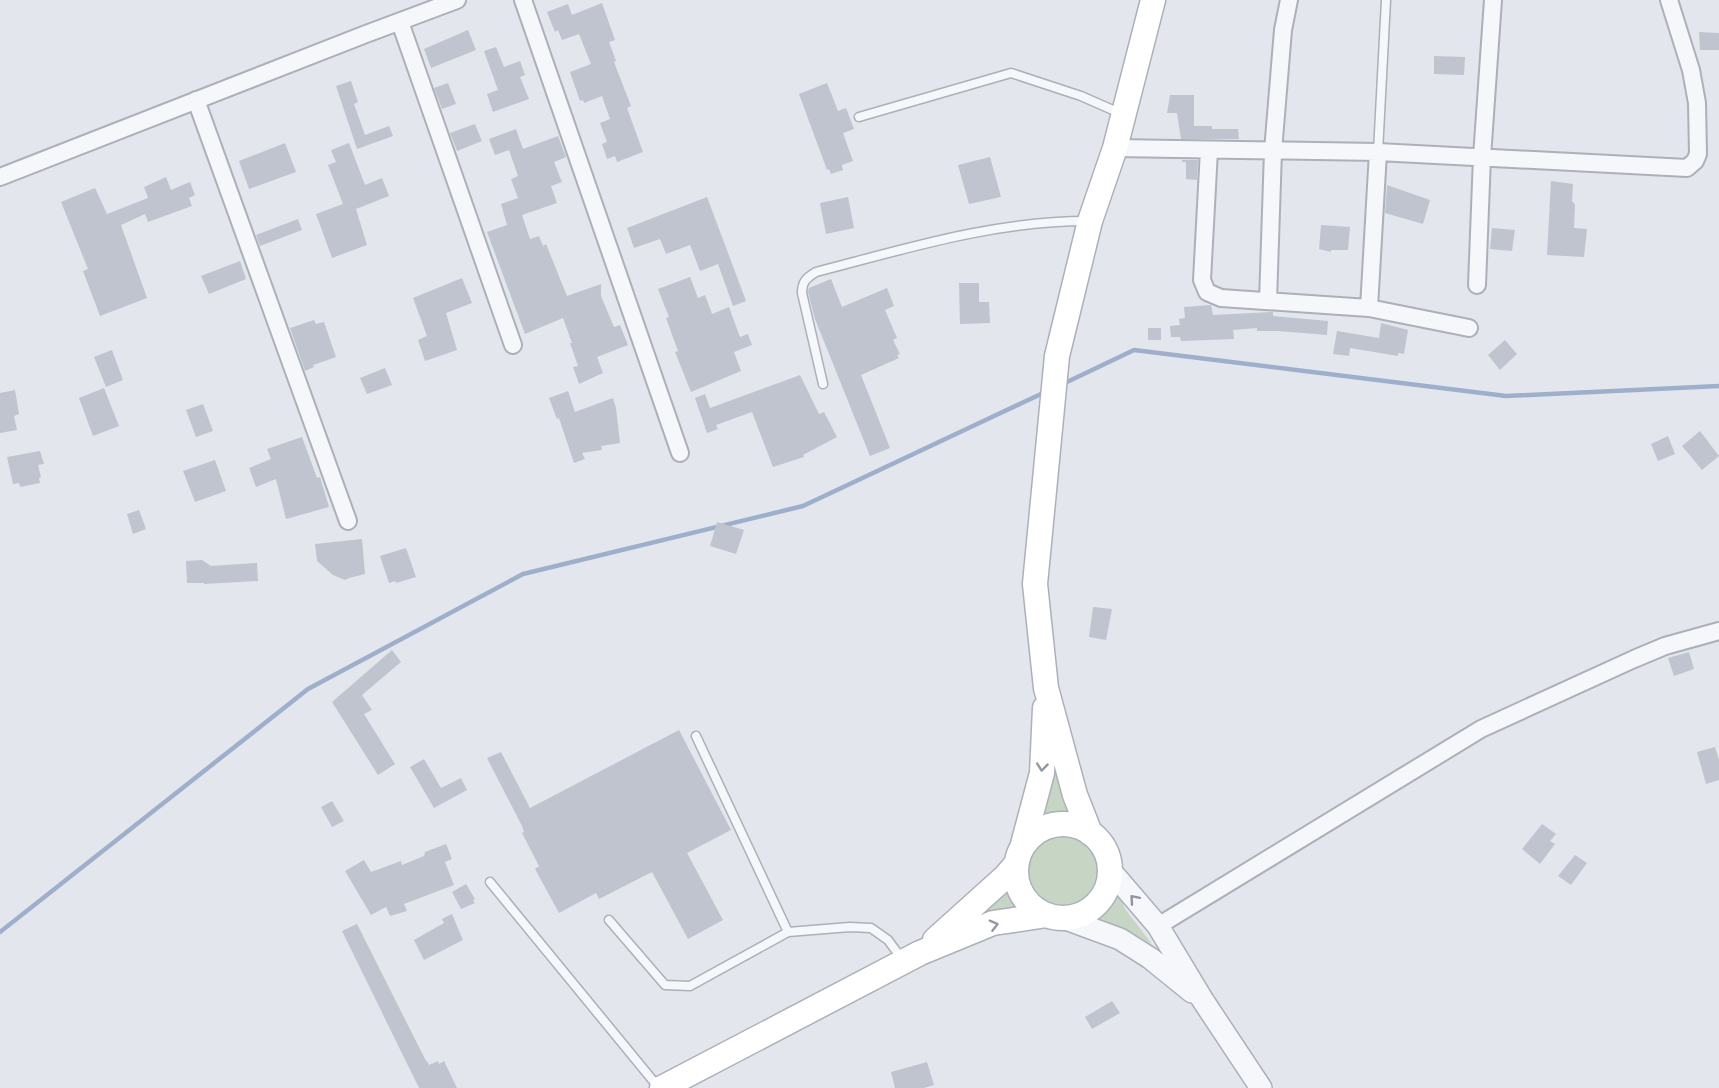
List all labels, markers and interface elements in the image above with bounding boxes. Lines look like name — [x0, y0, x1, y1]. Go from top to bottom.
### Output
one-way arrow — [1036, 763, 1048, 772]
one-way arrow — [1131, 895, 1142, 906]
one-way arrow — [989, 919, 999, 932]

